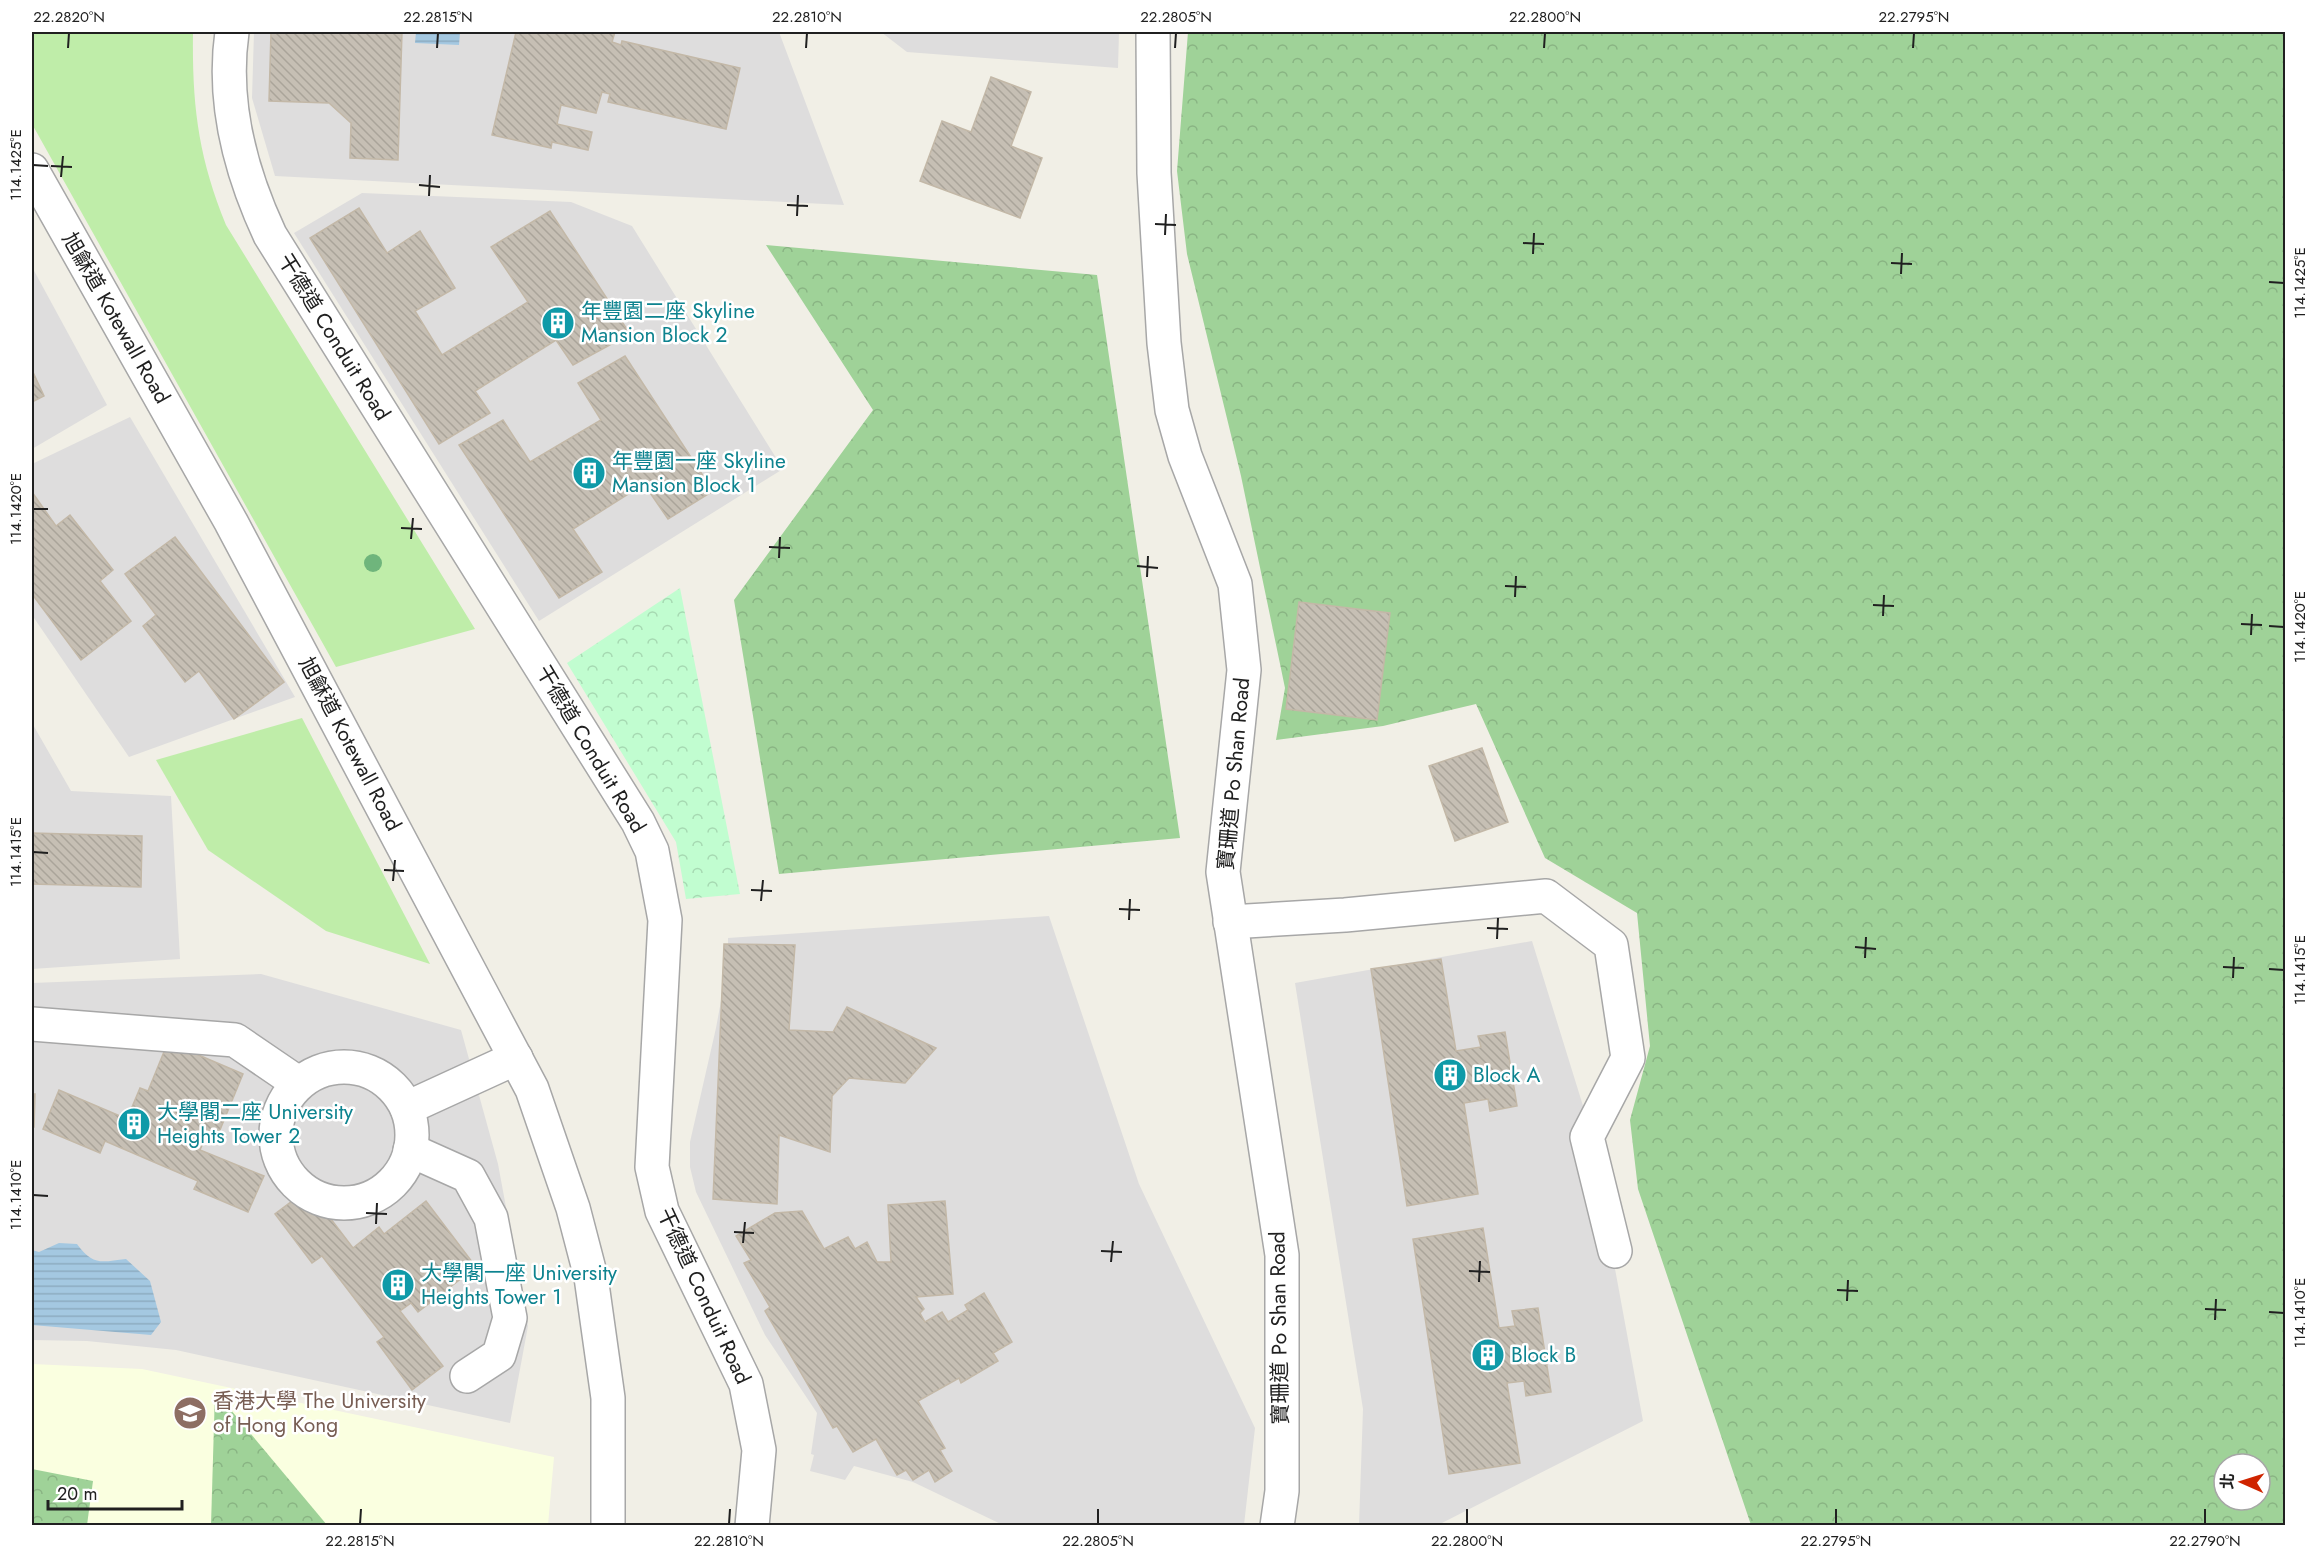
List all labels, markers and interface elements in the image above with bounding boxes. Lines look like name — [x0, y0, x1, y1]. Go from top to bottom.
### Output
text: 22.2820°N — [33, 6, 105, 28]
text: 22.2815°N — [403, 6, 473, 28]
text: 22.2810°N — [772, 6, 842, 28]
text: 22.2805°N — [1140, 6, 1212, 28]
text: 22.2800°N — [1509, 6, 1581, 28]
text: 22.2795°N — [1879, 6, 1949, 28]
text: 114.1425°E — [5, 129, 27, 201]
street label: 旭龢道 Kotewall Road — [55, 227, 177, 409]
text: 114.1425°E — [2289, 247, 2311, 319]
street label: 干德道 Conduit Road — [271, 248, 397, 426]
place label: 年豐園二座 Skyline Mansion Block 2 — [581, 296, 755, 350]
building icon: 年豐園二座 Skyline Mansion Block 2 — [540, 305, 576, 341]
place label: 年豐園一座 Skyline Mansion Block 1 — [612, 446, 786, 500]
building icon: 年豐園一座 Skyline Mansion Block 1 — [571, 455, 607, 491]
text: 114.1420°E — [5, 473, 27, 545]
text: 114.1420°E — [2289, 591, 2311, 663]
street label: 旭龢道 Kotewall Road — [291, 652, 409, 836]
street label: 干德道 Conduit Road — [529, 659, 653, 839]
street label: 寶珊道 Po Shan Road — [1211, 676, 1257, 872]
text: 114.1415°E — [5, 817, 27, 887]
text: 114.1415°E — [2289, 935, 2311, 1005]
building icon: Block A — [1432, 1057, 1468, 1093]
place label: Block A — [1473, 1060, 1541, 1090]
place label: 大學閣二座 University Heights Tower 2 — [157, 1097, 354, 1151]
building icon: 大學閣二座 University Heights Tower 2 — [116, 1106, 152, 1142]
text: 114.1410°E — [5, 1160, 27, 1230]
street label: 干德道 Conduit Road — [650, 1203, 758, 1389]
street label: 寶珊道 Po Shan Road — [1262, 1231, 1296, 1425]
place label: 大學閣一座 University Heights Tower 1 — [421, 1258, 618, 1312]
building icon: 大學閣一座 University Heights Tower 1 — [380, 1267, 416, 1303]
text: 114.1410°E — [2289, 1278, 2311, 1348]
building icon: Block B — [1470, 1337, 1506, 1373]
place label: Block B — [1511, 1340, 1576, 1370]
place label: 香港大學 The University of Hong Kong — [213, 1386, 427, 1440]
school or university icon: 香港大學 The University of Hong Kong — [172, 1395, 208, 1431]
north arrow — [2212, 1452, 2272, 1512]
scale bar — [48, 1473, 182, 1511]
text: 北 — [2216, 1473, 2239, 1490]
text: 20 m — [57, 1481, 97, 1507]
text: 22.2815°N — [325, 1530, 395, 1552]
text: 22.2810°N — [694, 1530, 764, 1552]
text: 22.2805°N — [1062, 1530, 1134, 1552]
text: 22.2800°N — [1431, 1530, 1503, 1552]
text: 22.2795°N — [1801, 1530, 1871, 1552]
text: 22.2790°N — [2169, 1530, 2241, 1552]

